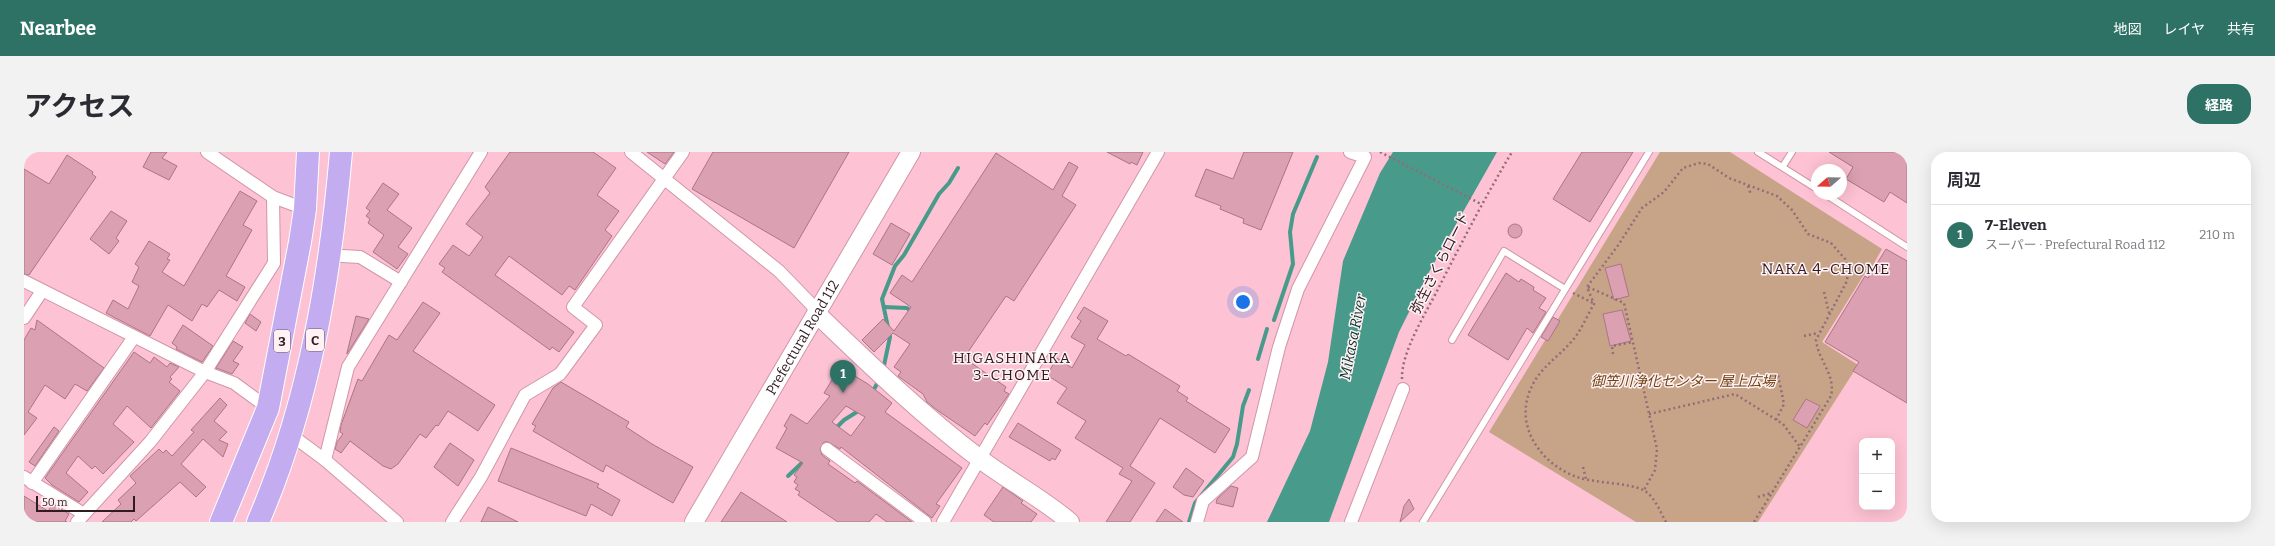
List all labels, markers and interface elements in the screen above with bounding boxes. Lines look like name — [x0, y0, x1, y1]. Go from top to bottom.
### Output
text: Nearbee — [20, 17, 96, 40]
text: 地図 — [2113, 21, 2141, 38]
text: レイヤ — [2163, 21, 2205, 38]
text: 共有 — [2227, 21, 2255, 38]
button: 経路 — [2187, 84, 2251, 124]
text: アクセス — [24, 90, 135, 123]
north arrow — [1811, 164, 1847, 200]
text: 周辺 — [1947, 170, 1981, 191]
street label: 弥生さくらロード — [1407, 209, 1473, 317]
text: 7-Eleven — [1985, 216, 2047, 234]
text: 1 — [1957, 227, 1963, 242]
text: 210 m — [2199, 227, 2235, 242]
text: スーパー · Prefectural Road 112 — [1985, 237, 2165, 252]
district label: NAKA 4-CHOME — [1762, 260, 1890, 278]
street label: Prefectural Road 112 — [763, 277, 843, 397]
your location — [1233, 292, 1253, 312]
water label: Mikasa River — [1336, 292, 1370, 381]
road number: C — [306, 329, 324, 351]
road number: 3 — [274, 330, 290, 352]
district label: HIGASHINAKA 3-CHOME — [953, 349, 1071, 384]
pin: 1 — [830, 360, 856, 393]
park label: 御笠川浄化センター 屋上広場 — [1591, 373, 1777, 390]
map controls — [1859, 438, 1895, 510]
button: + — [1859, 438, 1895, 474]
button: − — [1859, 474, 1895, 510]
scale bar — [36, 494, 135, 513]
text: 50 m — [42, 496, 68, 509]

